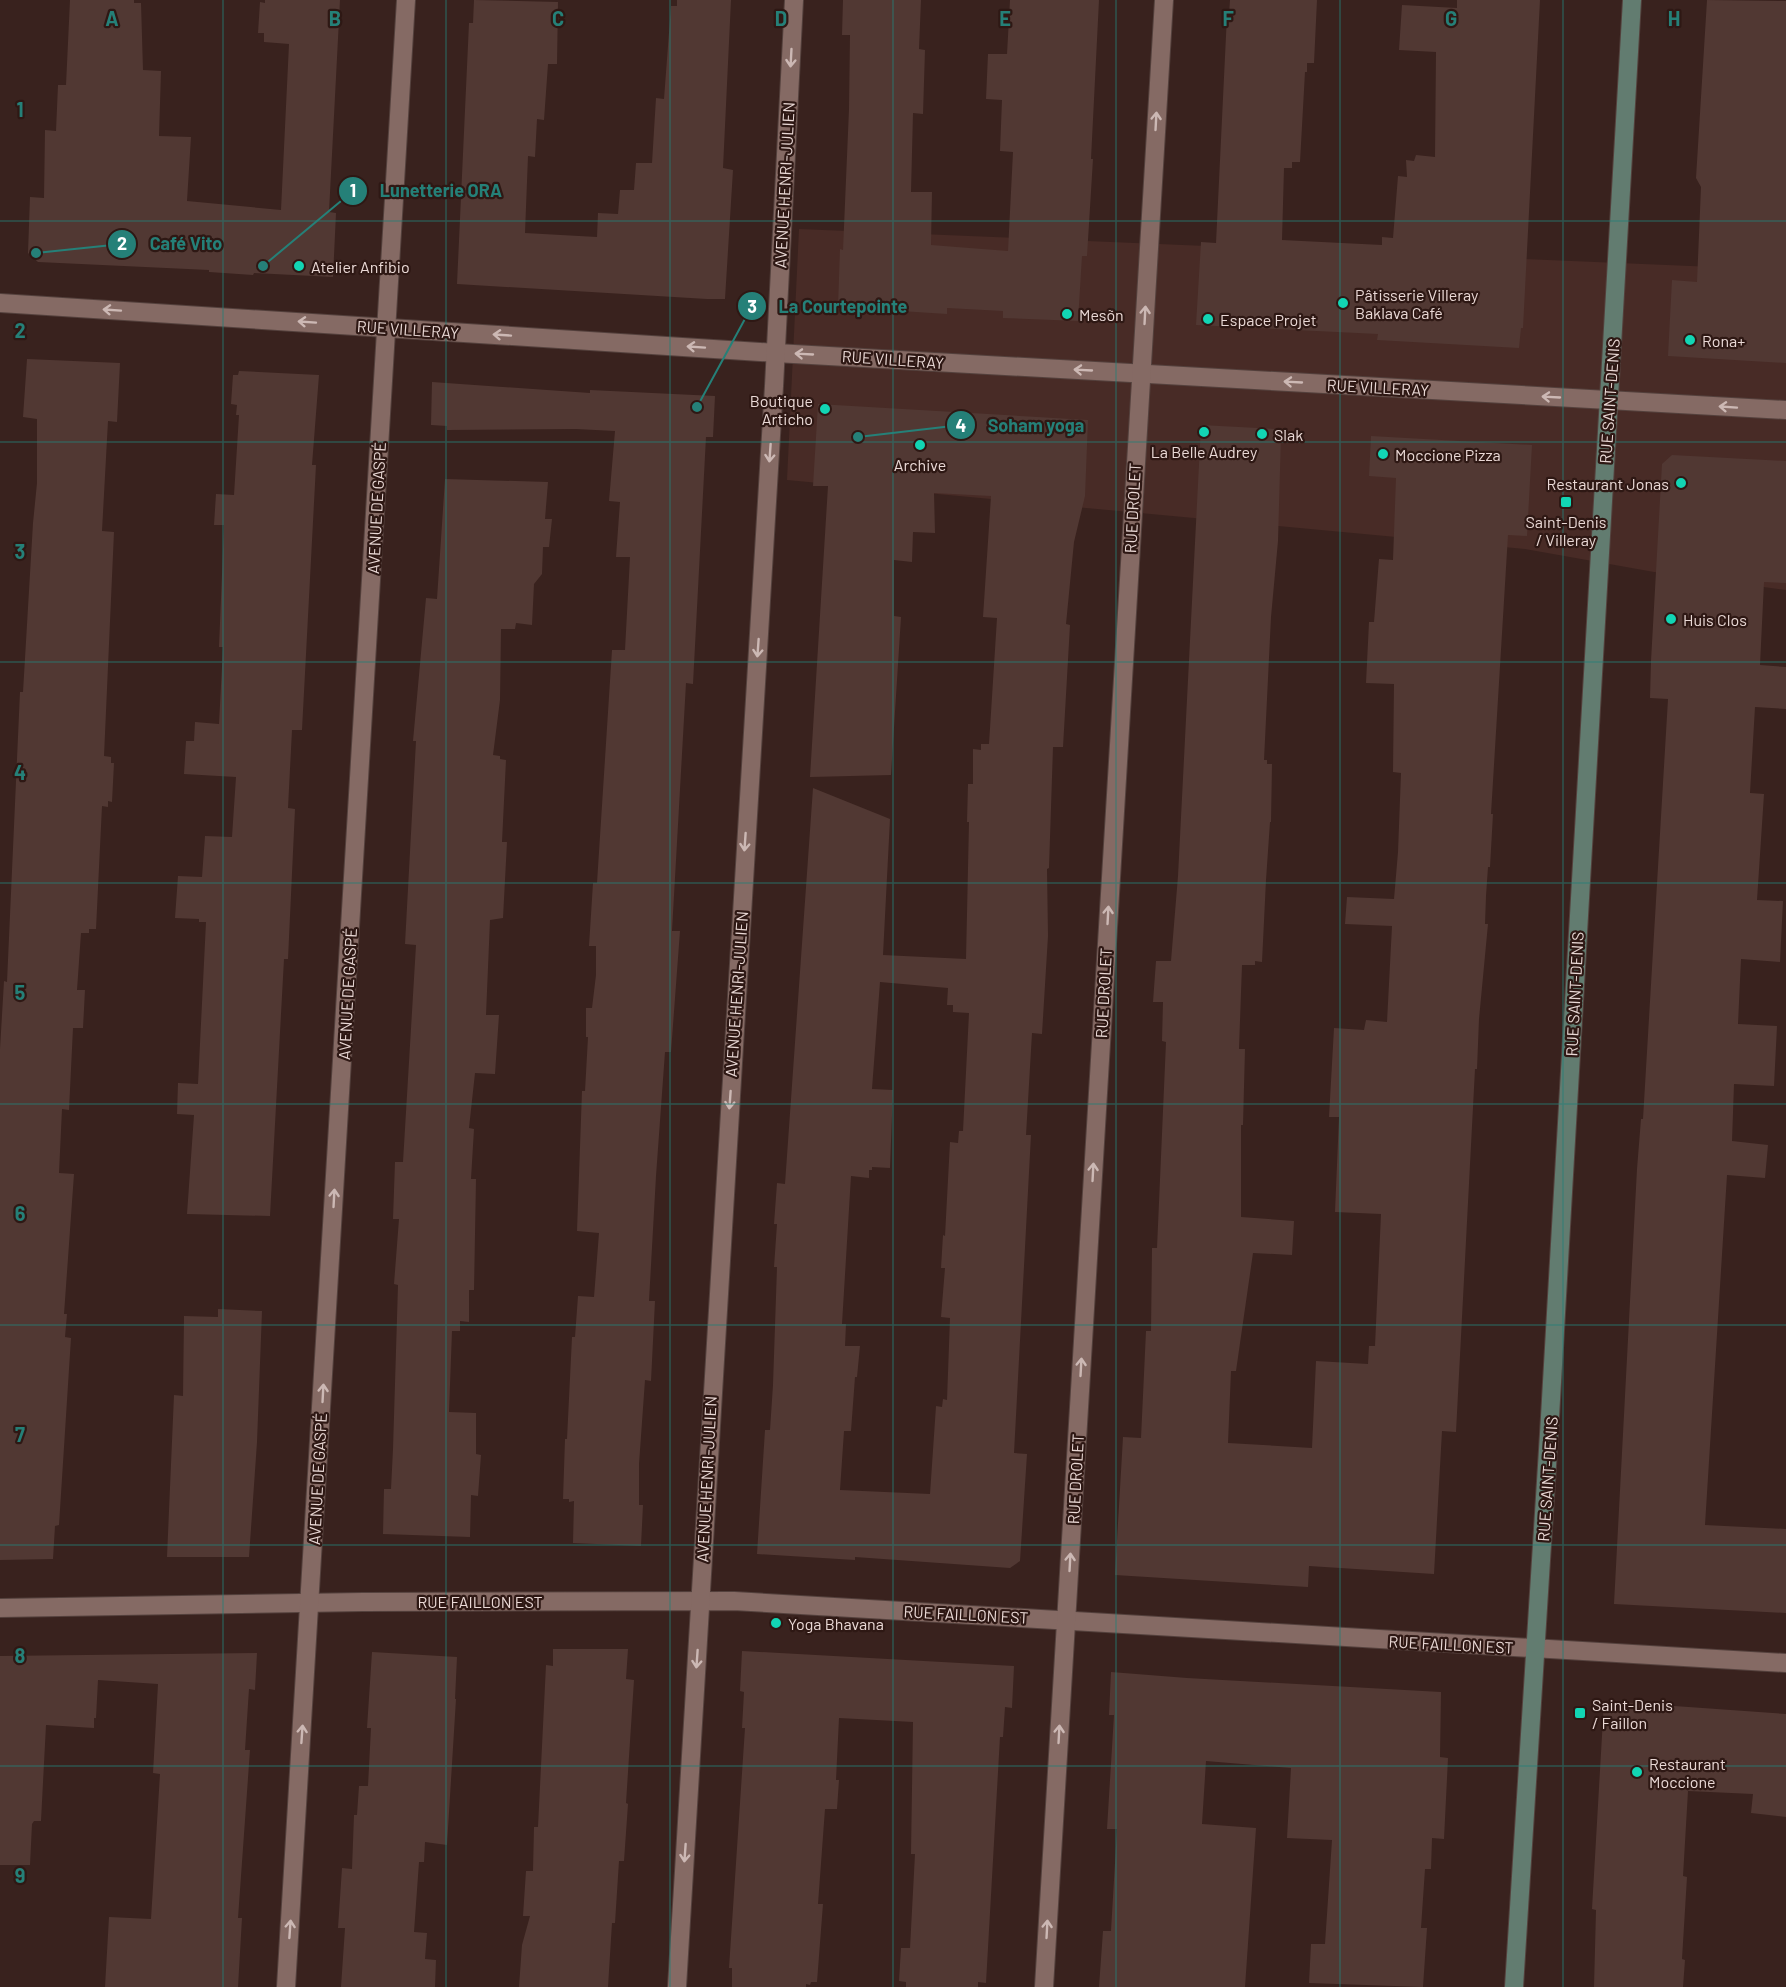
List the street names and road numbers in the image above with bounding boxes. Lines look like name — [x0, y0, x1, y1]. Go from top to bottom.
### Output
street label: AVENUE HENRI-JULIEN — [770, 101, 798, 269]
street label: RUE VILLERAY — [356, 316, 460, 342]
street label: RUE SAINT-DENIS — [1595, 338, 1623, 464]
street label: RUE VILLERAY — [841, 346, 945, 372]
street label: RUE VILLERAY — [1326, 375, 1430, 399]
street label: AVENUE DE GASPÉ — [363, 442, 389, 574]
street label: RUE DROLET — [1120, 462, 1144, 554]
street label: AVENUE HENRI-JULIEN — [721, 910, 751, 1078]
street label: AVENUE DE GASPÉ — [334, 928, 360, 1060]
street label: RUE SAINT-DENIS — [1561, 931, 1587, 1057]
street label: RUE DROLET — [1091, 947, 1115, 1039]
street label: AVENUE HENRI-JULIEN — [692, 1395, 720, 1563]
street label: AVENUE DE GASPÉ — [304, 1413, 330, 1545]
street label: RUE SAINT-DENIS — [1533, 1416, 1561, 1542]
street label: RUE DROLET — [1063, 1433, 1087, 1525]
street label: RUE FAILLON EST — [417, 1592, 543, 1611]
street label: RUE FAILLON EST — [903, 1601, 1029, 1627]
street label: RUE FAILLON EST — [1388, 1631, 1514, 1657]

